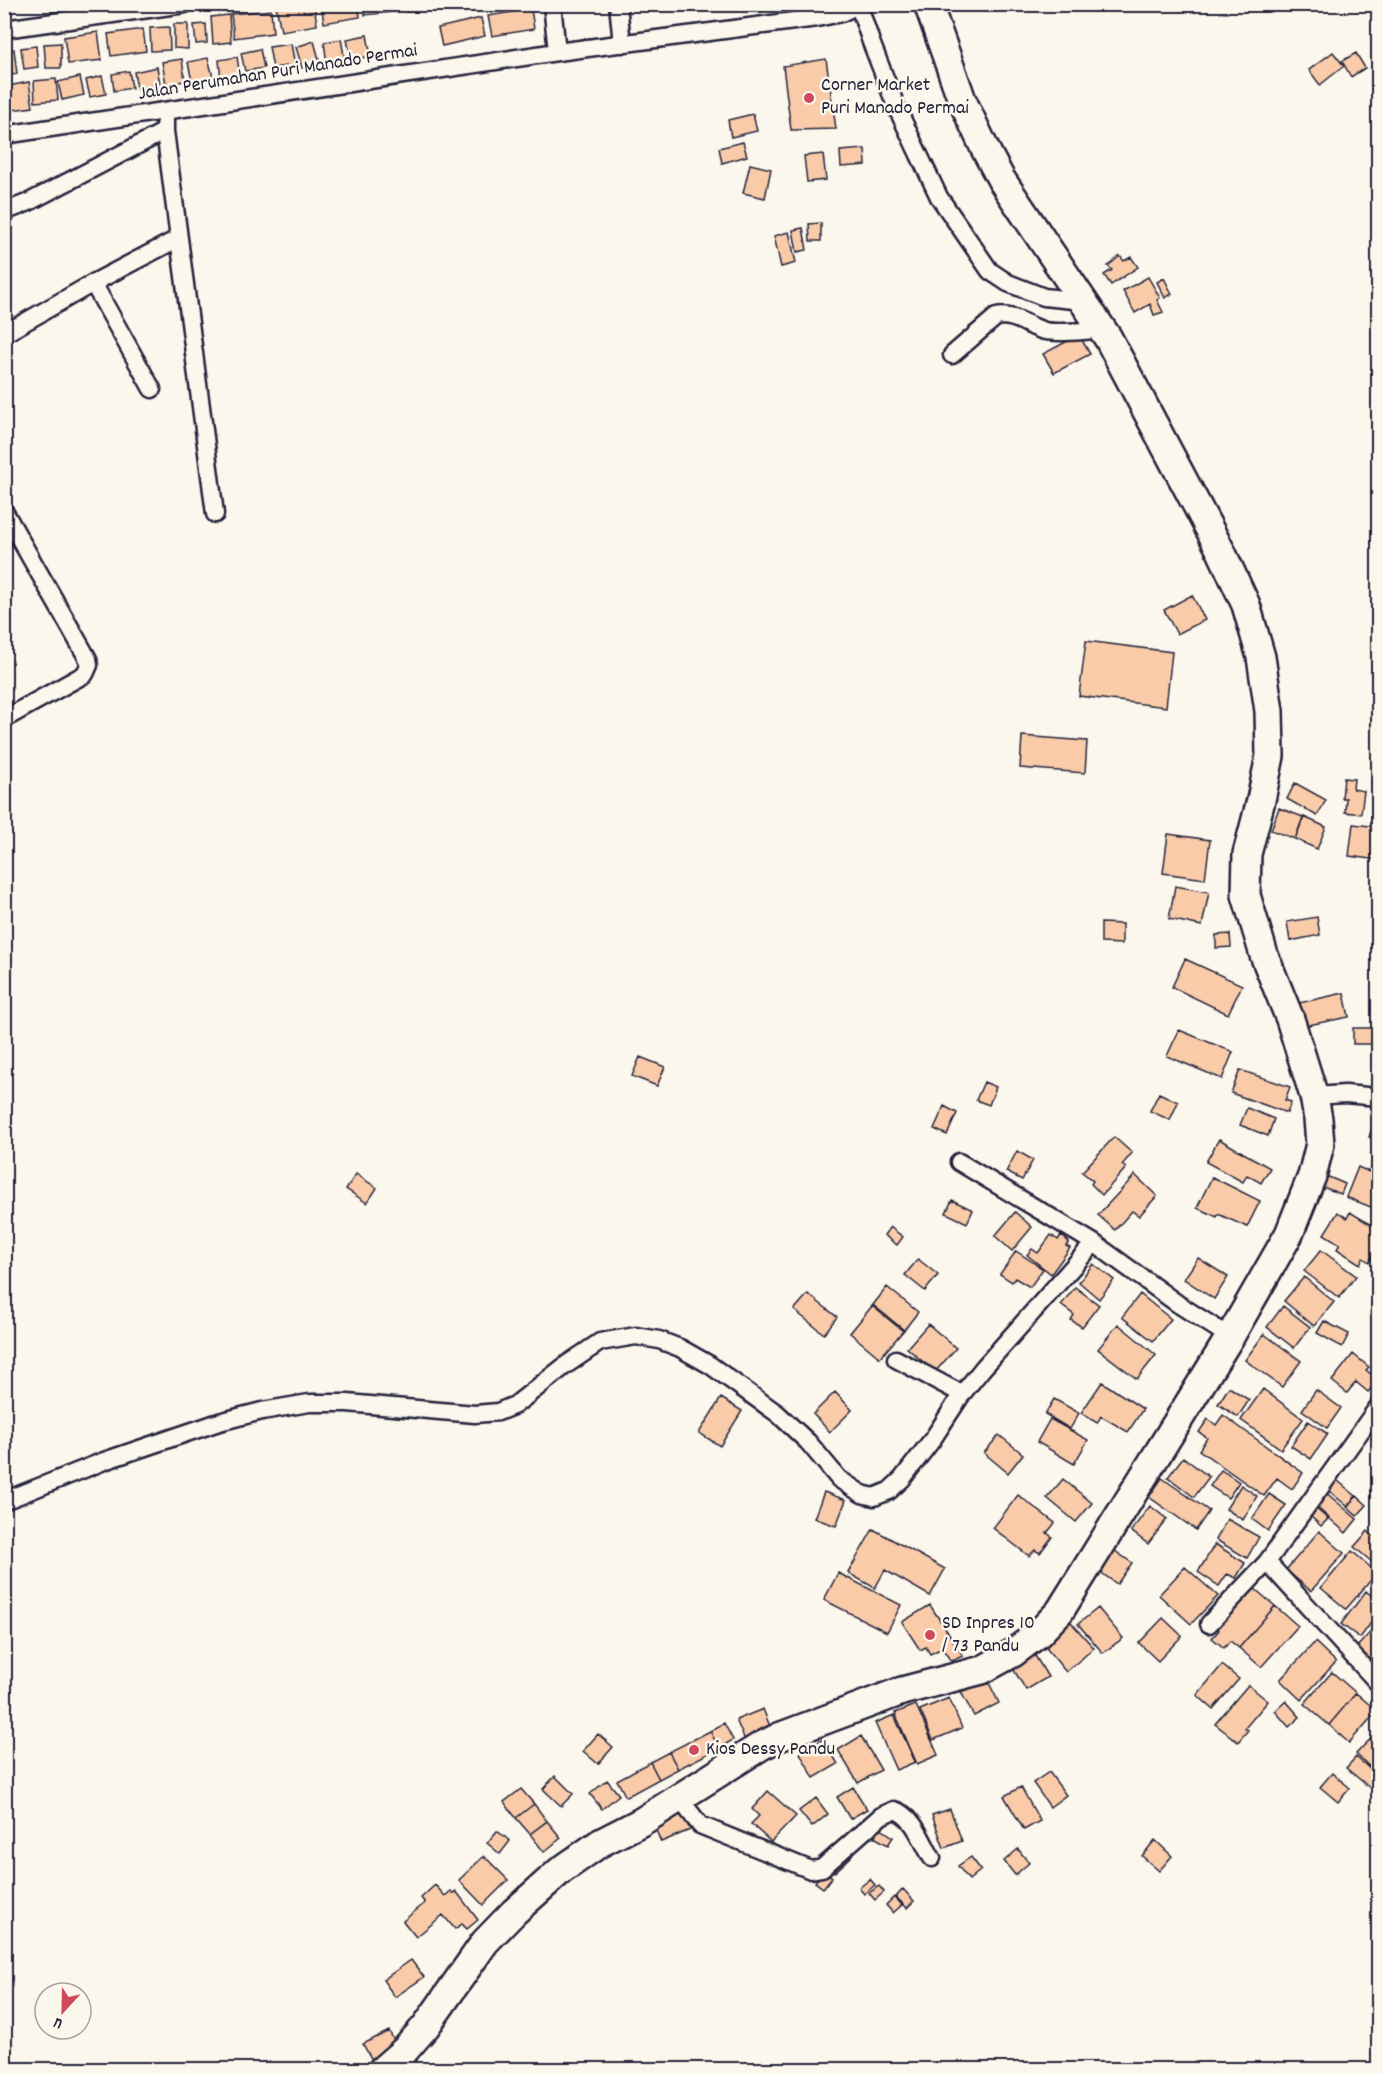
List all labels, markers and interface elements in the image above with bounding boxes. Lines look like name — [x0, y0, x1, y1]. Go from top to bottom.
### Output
street label: Jalan Perumahan Puri Manado Permai — [137, 37, 420, 109]
place label: Corner Market Puri Manado Permai — [821, 72, 969, 123]
marker: Corner Market Puri Manado Permai — [802, 91, 816, 105]
place label: SD Inpres 10 / 73 Pandu — [942, 1610, 1035, 1661]
marker: SD Inpres 10 / 73 Pandu — [923, 1628, 937, 1642]
place label: Kios Dessy Pandu — [706, 1736, 835, 1764]
marker: Kios Dessy Pandu — [687, 1743, 701, 1757]
north arrow — [33, 1981, 93, 2041]
text: U — [50, 2010, 66, 2035]

